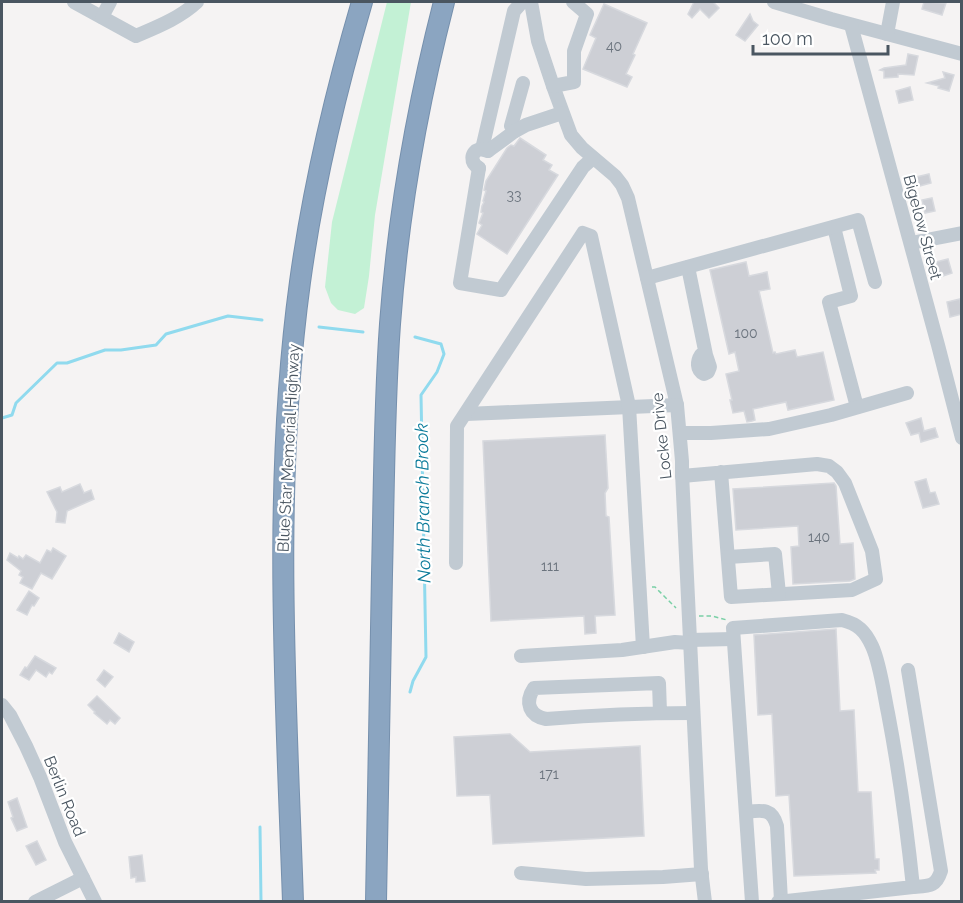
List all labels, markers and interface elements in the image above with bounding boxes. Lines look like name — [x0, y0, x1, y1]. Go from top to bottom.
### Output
scale bar — [753, 18, 888, 56]
text: 100 m — [762, 28, 813, 49]
house number: 40 — [606, 38, 622, 54]
street label: Bigelow Street — [899, 173, 946, 282]
house number: 33 — [507, 187, 521, 203]
house number: 100 — [734, 325, 758, 341]
street label: Blue Star Memorial Highway — [274, 343, 303, 553]
street label: Locke Drive — [647, 392, 676, 480]
water label: North Branch Brook — [411, 422, 434, 583]
house number: 140 — [808, 529, 830, 545]
house number: 111 — [541, 558, 559, 574]
street label: Berlin Road — [40, 753, 89, 839]
house number: 171 — [539, 766, 559, 782]

